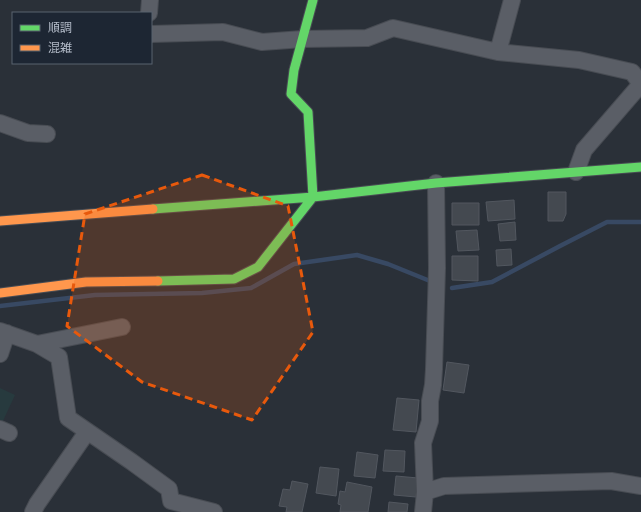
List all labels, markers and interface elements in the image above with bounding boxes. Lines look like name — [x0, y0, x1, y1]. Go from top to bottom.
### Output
legend — [12, 12, 152, 64]
text: 順調 — [48, 21, 72, 35]
text: 混雑 — [48, 41, 72, 55]

